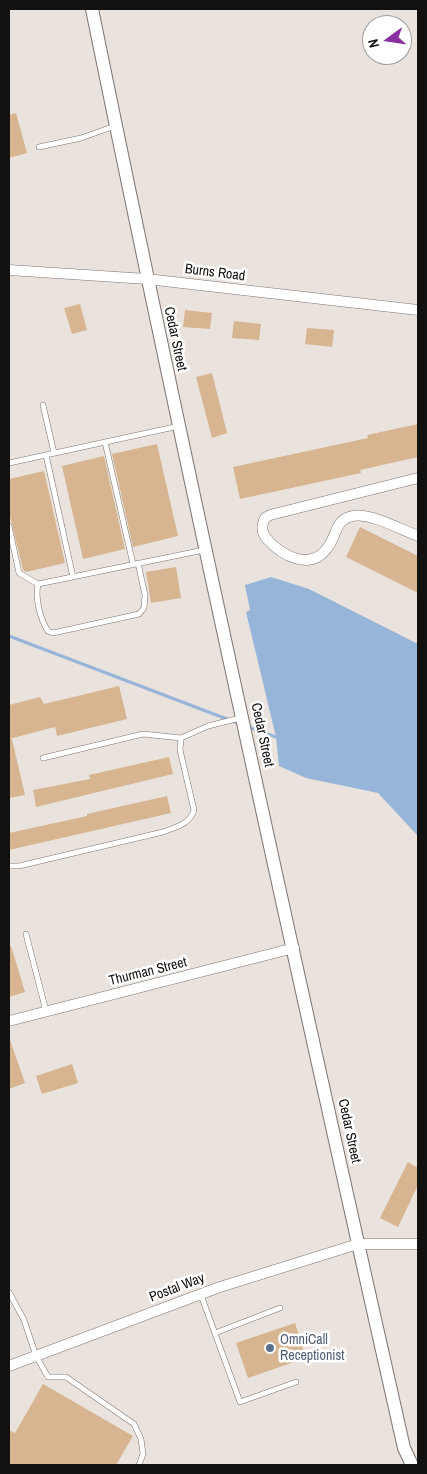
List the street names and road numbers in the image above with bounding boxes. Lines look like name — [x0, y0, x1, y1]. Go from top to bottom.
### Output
street label: Burns Road — [184, 261, 246, 285]
street label: Cedar Street — [160, 305, 190, 373]
street label: Cedar Street — [247, 701, 277, 769]
street label: Thurman Street — [107, 954, 189, 990]
street label: Cedar Street — [334, 1097, 364, 1165]
street label: Postal Way — [147, 1270, 207, 1306]

